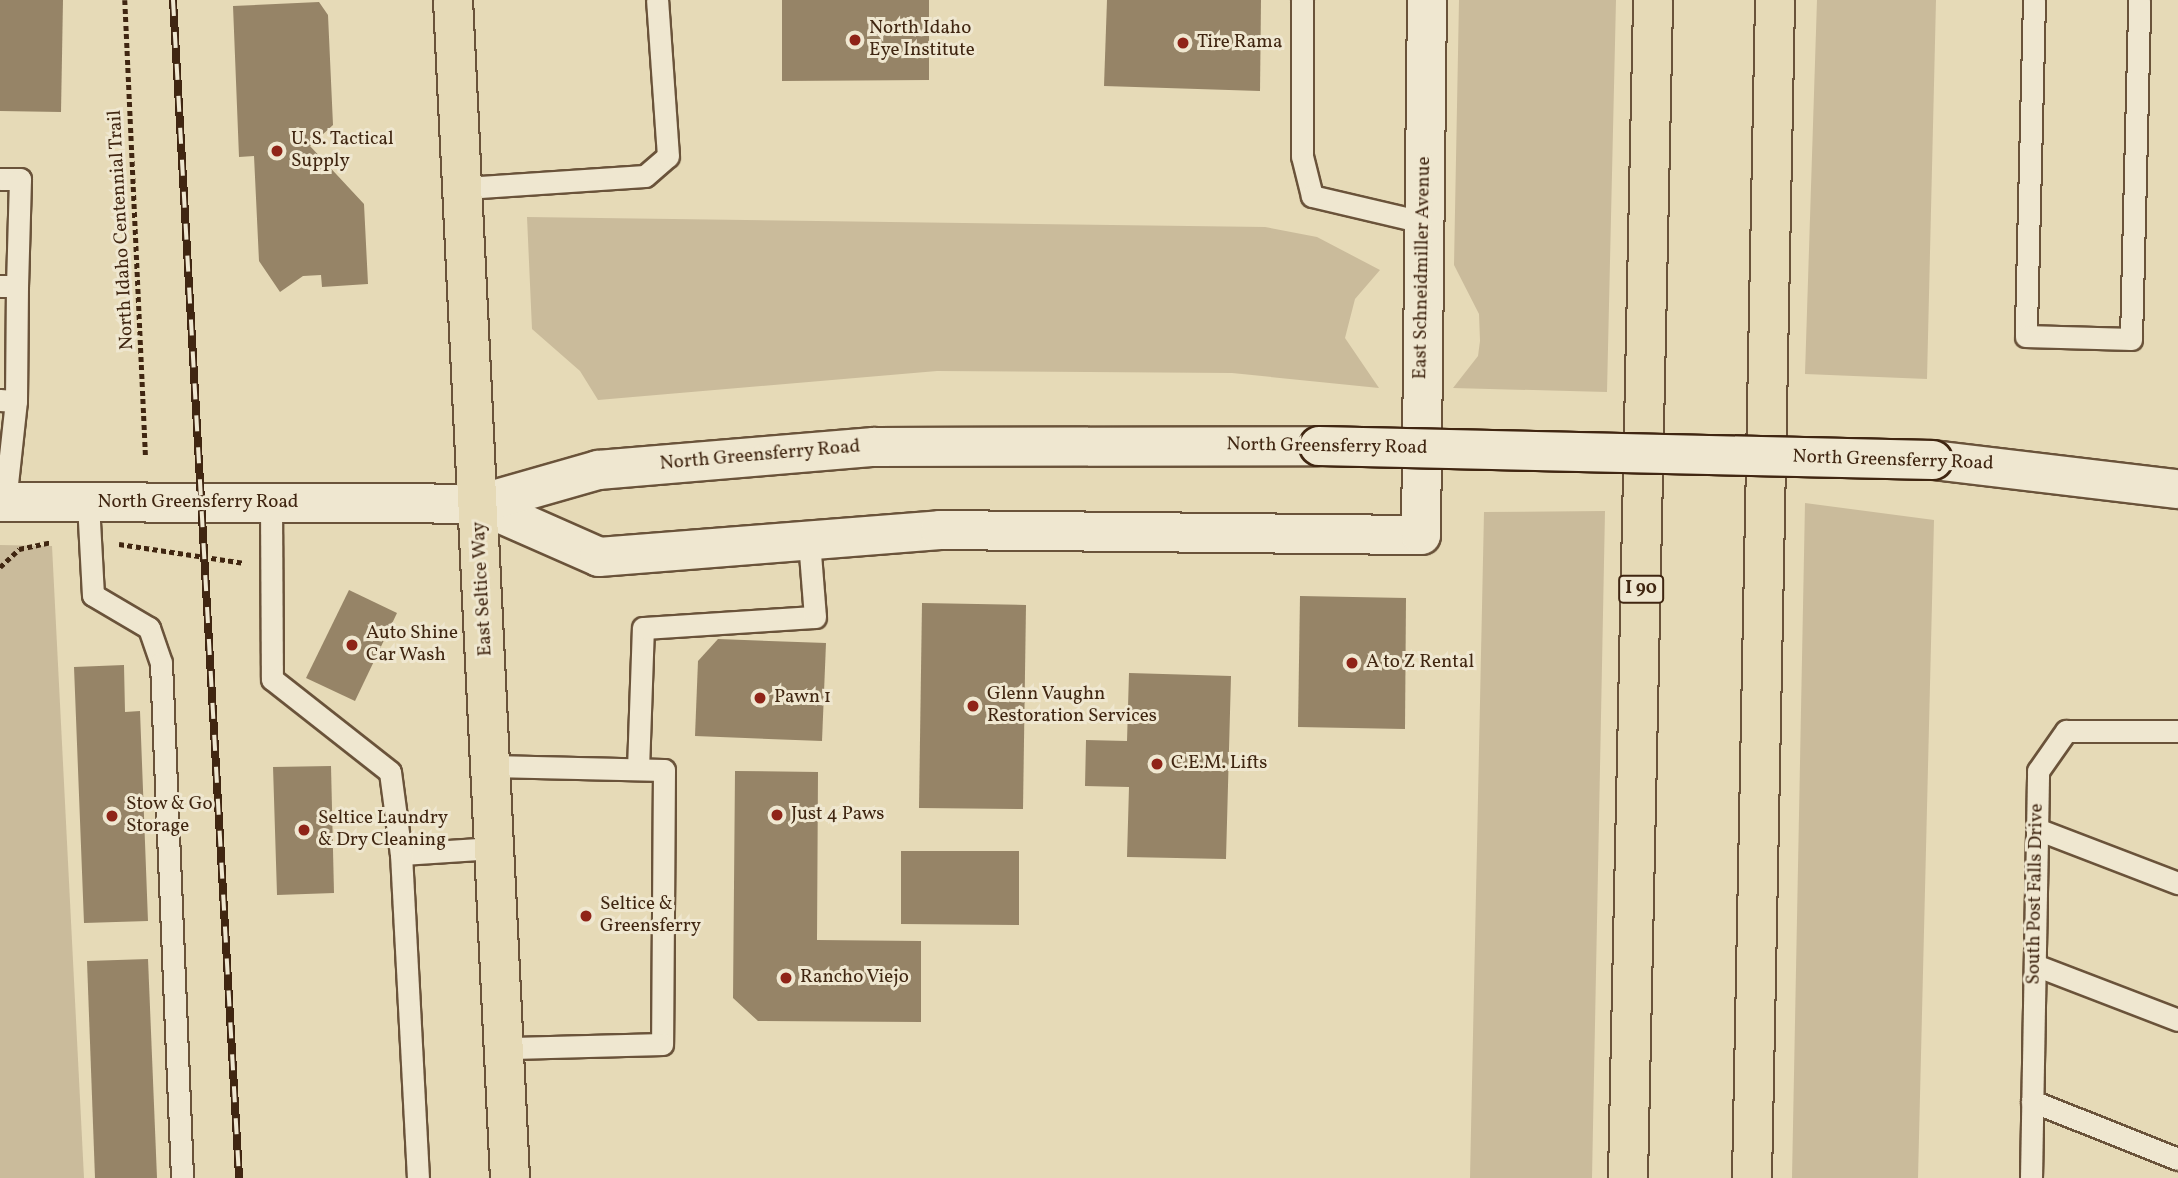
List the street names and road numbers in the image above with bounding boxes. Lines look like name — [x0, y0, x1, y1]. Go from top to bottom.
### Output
street label: North Idaho Centennial Trail — [104, 109, 140, 351]
street label: East Schneidmiller Avenue — [1410, 156, 1436, 380]
street label: North Greensferry Road — [1226, 434, 1428, 460]
street label: North Greensferry Road — [659, 436, 861, 476]
street label: North Greensferry Road — [1792, 446, 1994, 476]
street label: North Greensferry Road — [97, 492, 299, 514]
street label: East Seltice Way — [468, 521, 498, 657]
road number: I 90 — [1616, 574, 1666, 604]
street label: South Post Falls Drive — [2023, 803, 2049, 985]

